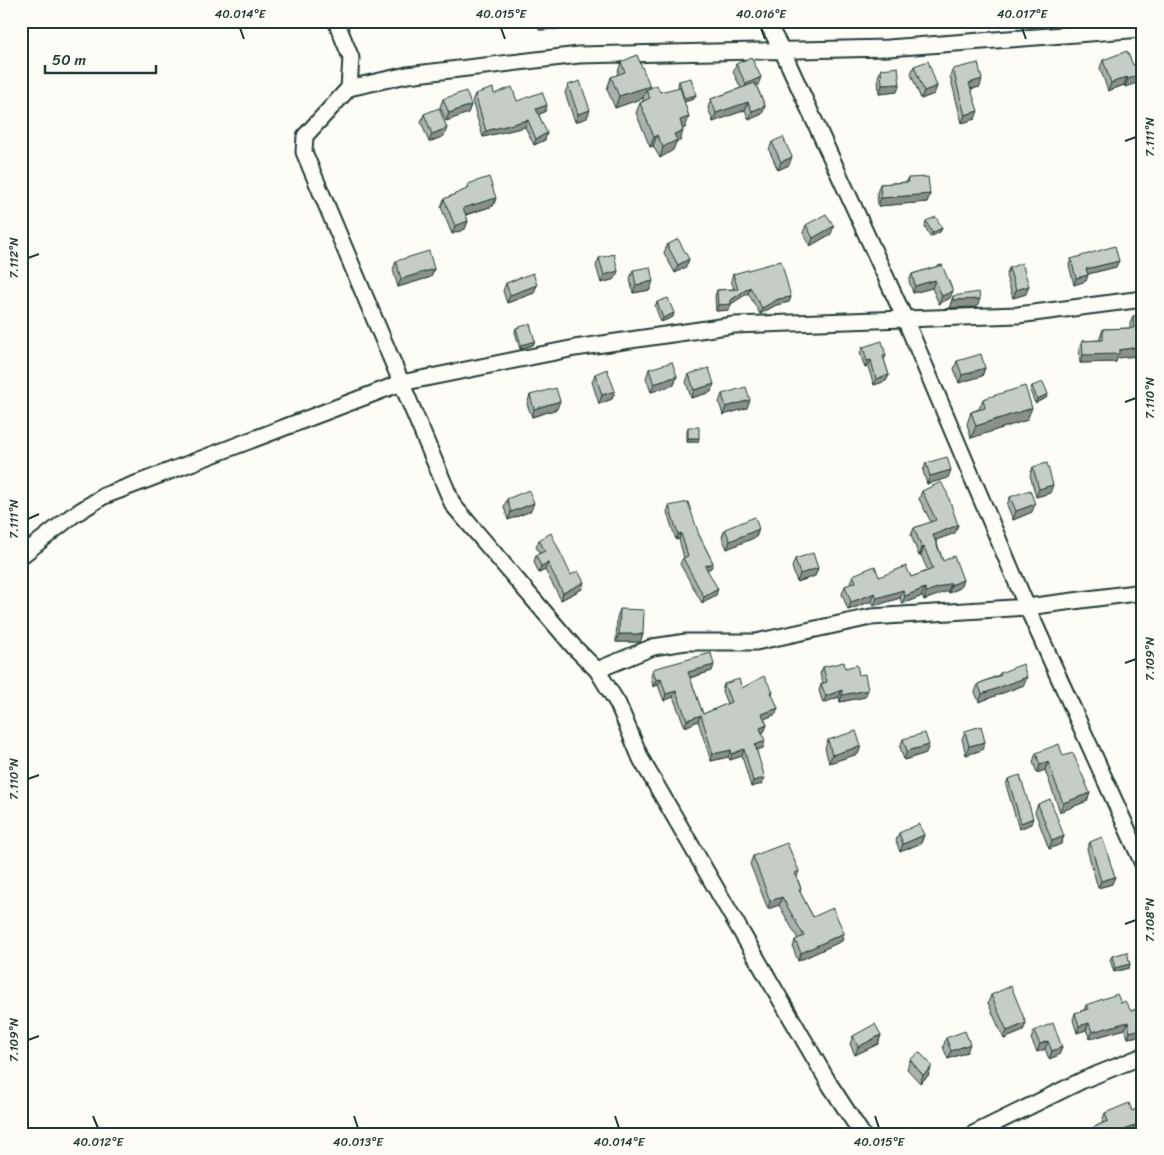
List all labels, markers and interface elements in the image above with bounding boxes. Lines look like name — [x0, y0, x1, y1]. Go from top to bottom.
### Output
text: 40.014°E — [215, 3, 267, 25]
text: 40.015°E — [476, 3, 528, 25]
text: 40.016°E — [736, 3, 787, 25]
text: 40.017°E — [997, 3, 1048, 25]
scale bar — [45, 42, 156, 74]
text: 50 m — [52, 47, 87, 73]
text: 7.111°N — [1139, 117, 1161, 157]
text: 7.112°N — [3, 237, 25, 279]
text: 7.110°N — [1139, 376, 1161, 419]
text: 7.111°N — [3, 499, 25, 539]
text: 7.109°N — [1139, 636, 1161, 681]
text: 7.110°N — [3, 757, 25, 800]
text: 7.108°N — [1139, 897, 1161, 942]
text: 7.109°N — [3, 1017, 25, 1062]
text: 40.012°E — [73, 1131, 124, 1153]
text: 40.013°E — [333, 1131, 384, 1153]
text: 40.014°E — [594, 1131, 646, 1153]
text: 40.015°E — [854, 1131, 906, 1153]

